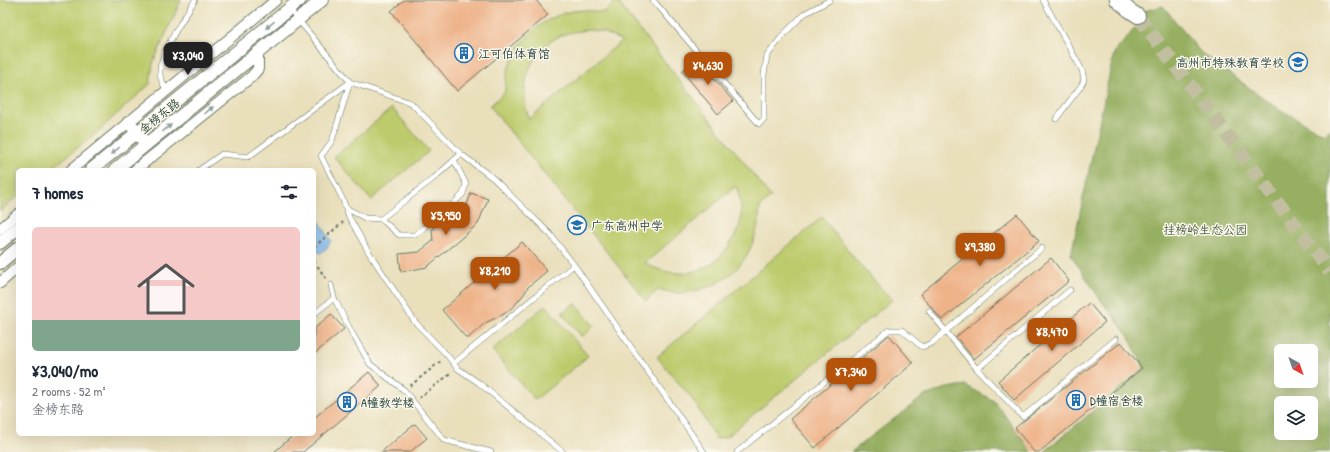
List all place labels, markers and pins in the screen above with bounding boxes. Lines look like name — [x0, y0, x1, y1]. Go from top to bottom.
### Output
pin: ¥3,040 — [155, 42, 221, 76]
building icon: 江可伯体育馆 — [453, 42, 475, 64]
place label: 江可伯体育馆 — [478, 45, 550, 62]
school or university icon: 高州市特殊教育学校 — [1287, 51, 1309, 73]
pin: ¥4,630 — [675, 52, 741, 86]
place label: 高州市特殊教育学校 — [1176, 54, 1284, 71]
pin: ¥5,950 — [413, 202, 479, 236]
school or university icon: 广东高州中学 — [566, 214, 588, 236]
place label: 广东高州中学 — [591, 217, 663, 234]
pin: ¥9,380 — [947, 233, 1013, 267]
pin: ¥8,210 — [462, 257, 528, 291]
pin: ¥8,470 — [1019, 318, 1085, 352]
pin: ¥7,340 — [818, 358, 884, 392]
building icon: D幢宿舍楼 — [1065, 389, 1087, 411]
building icon: A幢教学楼 — [336, 391, 358, 413]
place label: D幢宿舍楼 — [1090, 392, 1144, 409]
place label: A幢教学楼 — [361, 394, 415, 411]

